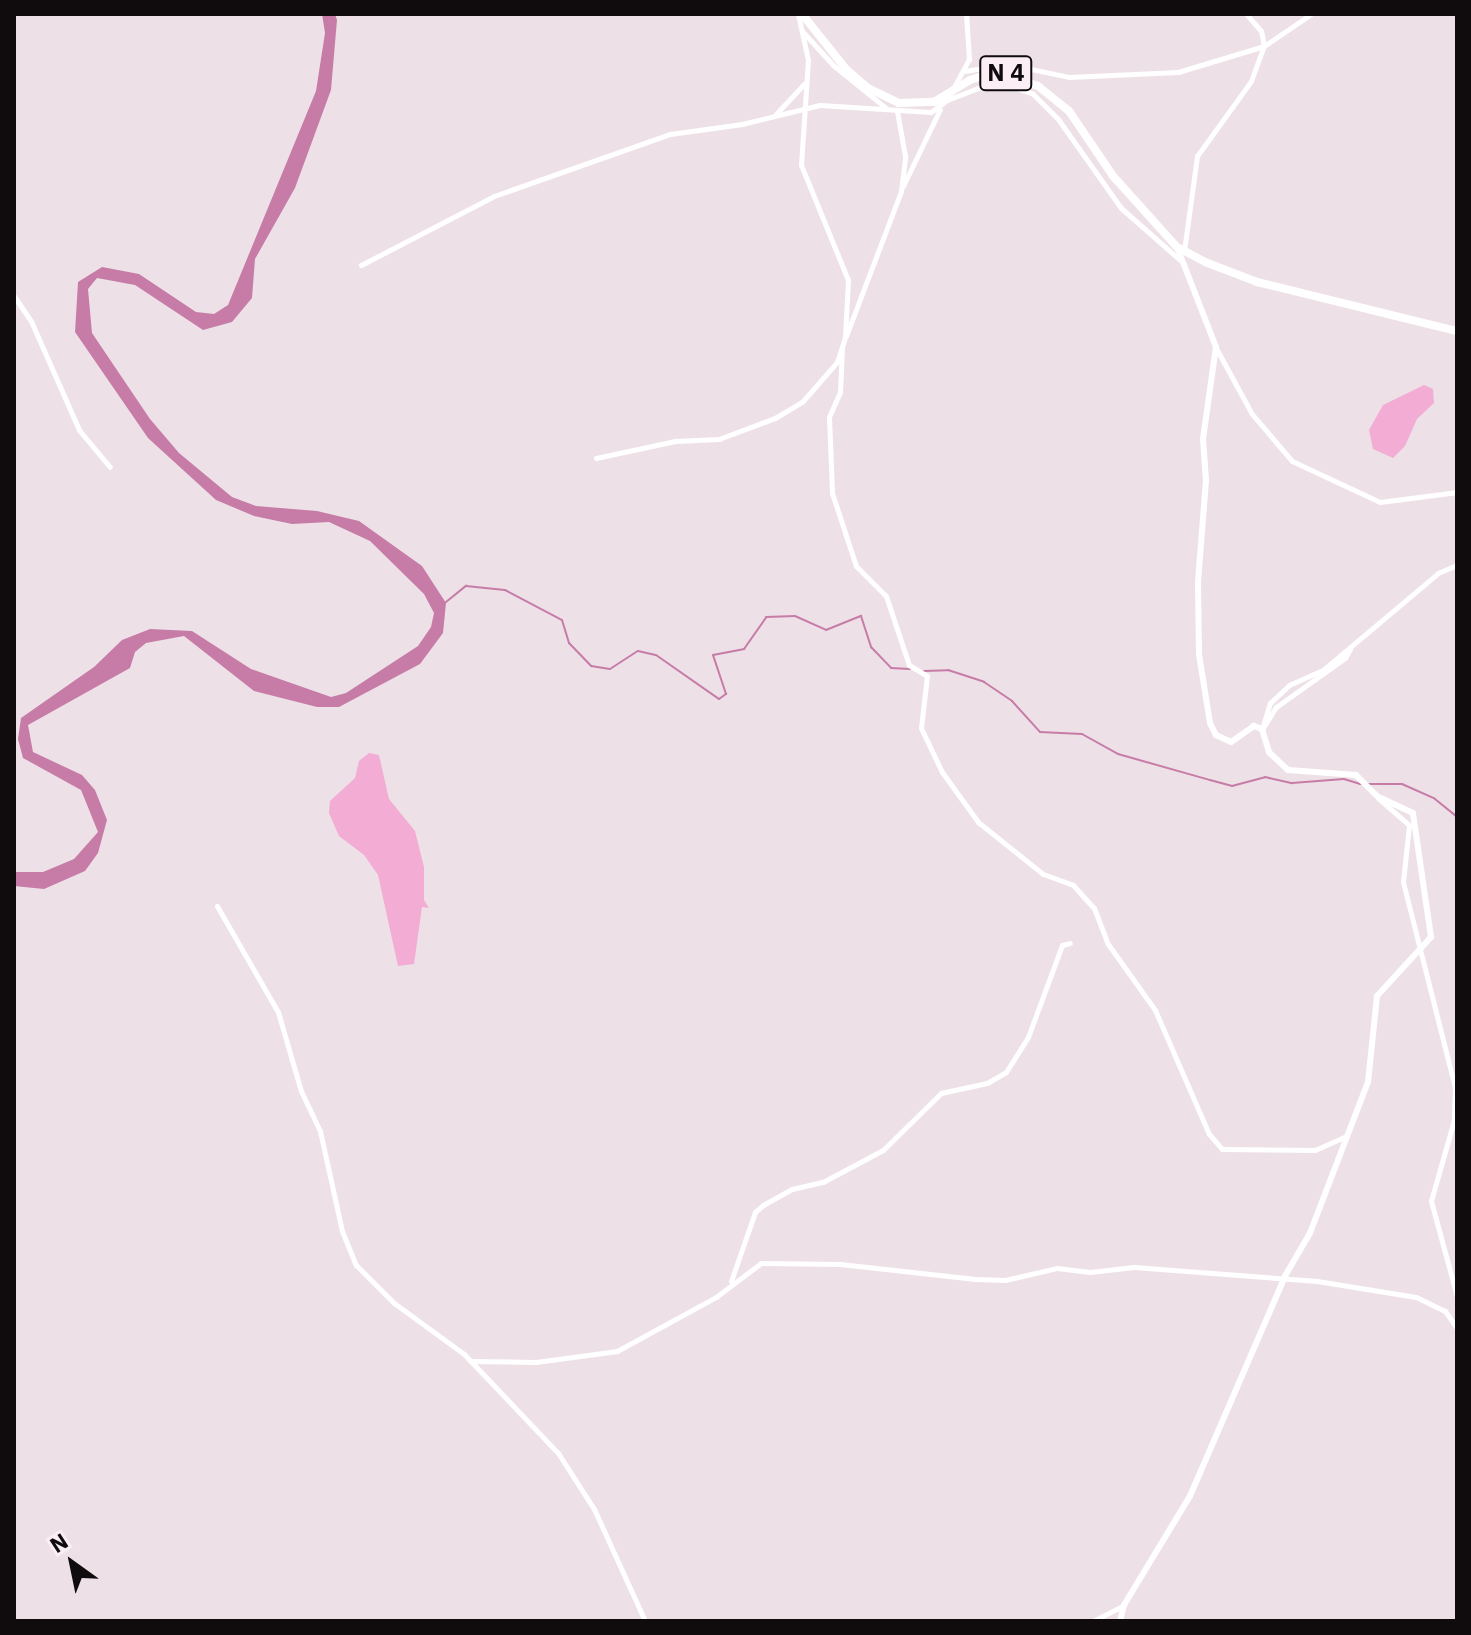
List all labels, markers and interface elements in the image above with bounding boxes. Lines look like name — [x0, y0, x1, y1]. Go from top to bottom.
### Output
road number: N 4 — [978, 53, 1034, 93]
north arrow — [32, 1523, 112, 1603]
text: N — [44, 1526, 73, 1559]

